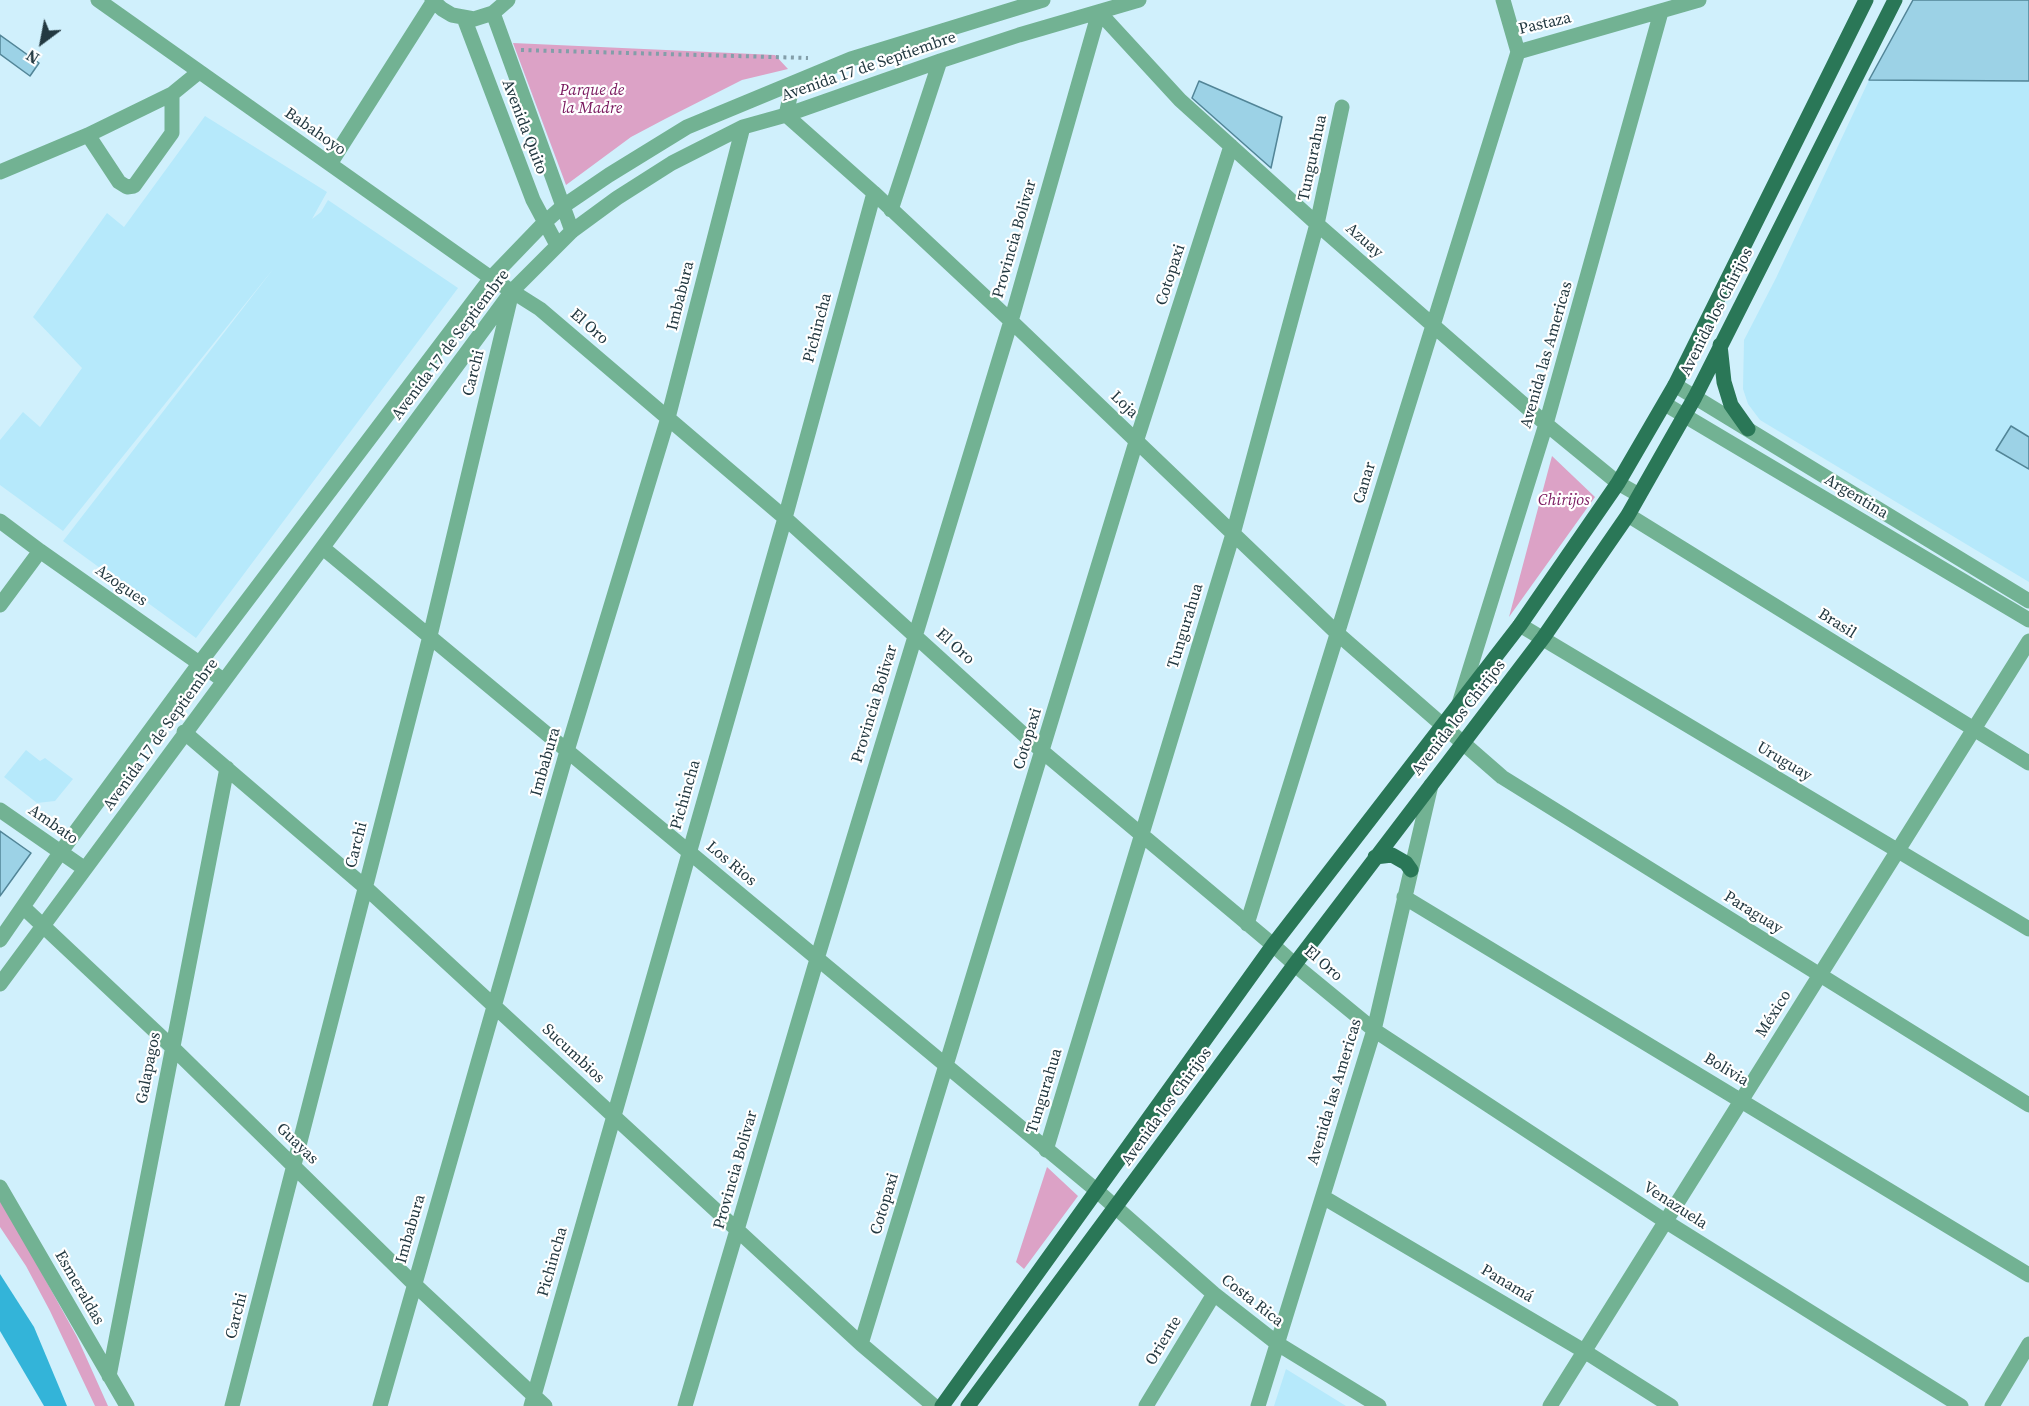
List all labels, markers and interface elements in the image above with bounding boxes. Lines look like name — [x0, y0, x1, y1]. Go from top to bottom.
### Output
street label: Pastaza — [1517, 9, 1573, 39]
north arrow — [12, 12, 72, 72]
street label: Avenida 17 de Septiembre — [779, 28, 959, 106]
text: N — [22, 45, 43, 70]
street label: Avenida Quito — [497, 77, 551, 177]
park label: Parque de la Madre — [560, 81, 624, 119]
street label: Babahoyo — [281, 104, 349, 160]
street label: Tungurahua — [1294, 113, 1332, 203]
street label: Provincia Bolivar — [989, 178, 1041, 300]
street label: Azuay — [1341, 220, 1387, 262]
street label: Cotopaxi — [1152, 242, 1190, 308]
street label: Avenida los Chirijos — [1676, 245, 1758, 379]
street label: Imbabura — [663, 259, 699, 333]
street label: Avenida 17 de Septiembre — [388, 266, 514, 424]
street label: Avenida las Americas — [1517, 279, 1577, 431]
street label: Pichincha — [799, 291, 837, 365]
street label: El Oro — [566, 305, 612, 349]
street label: Carchi — [459, 348, 489, 398]
street label: Loja — [1106, 387, 1142, 423]
street label: Canar — [1350, 460, 1380, 506]
street label: Argentina — [1821, 471, 1891, 523]
park label: Chirijos — [1538, 491, 1590, 511]
street label: Azogues — [91, 561, 151, 611]
street label: Tungurahua — [1164, 581, 1208, 671]
street label: Brasil — [1814, 605, 1860, 643]
street label: El Oro — [932, 625, 978, 669]
street label: Provincia Bolivar — [848, 643, 902, 765]
street label: Avenida 17 de Septiembre — [99, 655, 223, 815]
street label: Avenida los Chirijos — [1408, 656, 1510, 780]
street label: Cotopaxi — [1010, 706, 1046, 772]
street label: Imbabura — [527, 725, 565, 799]
street label: Uruguay — [1753, 738, 1815, 786]
street label: Pichincha — [667, 758, 705, 832]
street label: Ambato — [24, 801, 82, 849]
street label: Carchi — [342, 820, 372, 870]
street label: Los Rios — [702, 837, 760, 891]
street label: Paraguay — [1720, 887, 1786, 939]
street label: El Oro — [1300, 942, 1346, 986]
street label: México — [1752, 987, 1796, 1041]
street label: Avenida las Americas — [1304, 1017, 1366, 1167]
street label: Sucumbios — [538, 1020, 608, 1088]
street label: Galapagos — [133, 1031, 165, 1105]
street label: Avenida los Chirijos — [1118, 1044, 1216, 1170]
street label: Tungurahua — [1023, 1046, 1067, 1136]
street label: Bolivia — [1700, 1049, 1752, 1091]
street label: Provincia Bolivar — [710, 1109, 762, 1231]
street label: Guayas — [272, 1119, 322, 1169]
street label: Cotopaxi — [867, 1171, 903, 1237]
street label: Venazuela — [1639, 1178, 1711, 1234]
street label: Imbabura — [392, 1192, 430, 1266]
street label: Pichincha — [534, 1225, 572, 1299]
street label: Esmeraldas — [50, 1247, 108, 1329]
street label: Panamá — [1477, 1261, 1537, 1307]
street label: Costa Rica — [1217, 1271, 1287, 1331]
street label: Carchi — [222, 1291, 252, 1341]
street label: Oriente — [1142, 1313, 1186, 1369]

